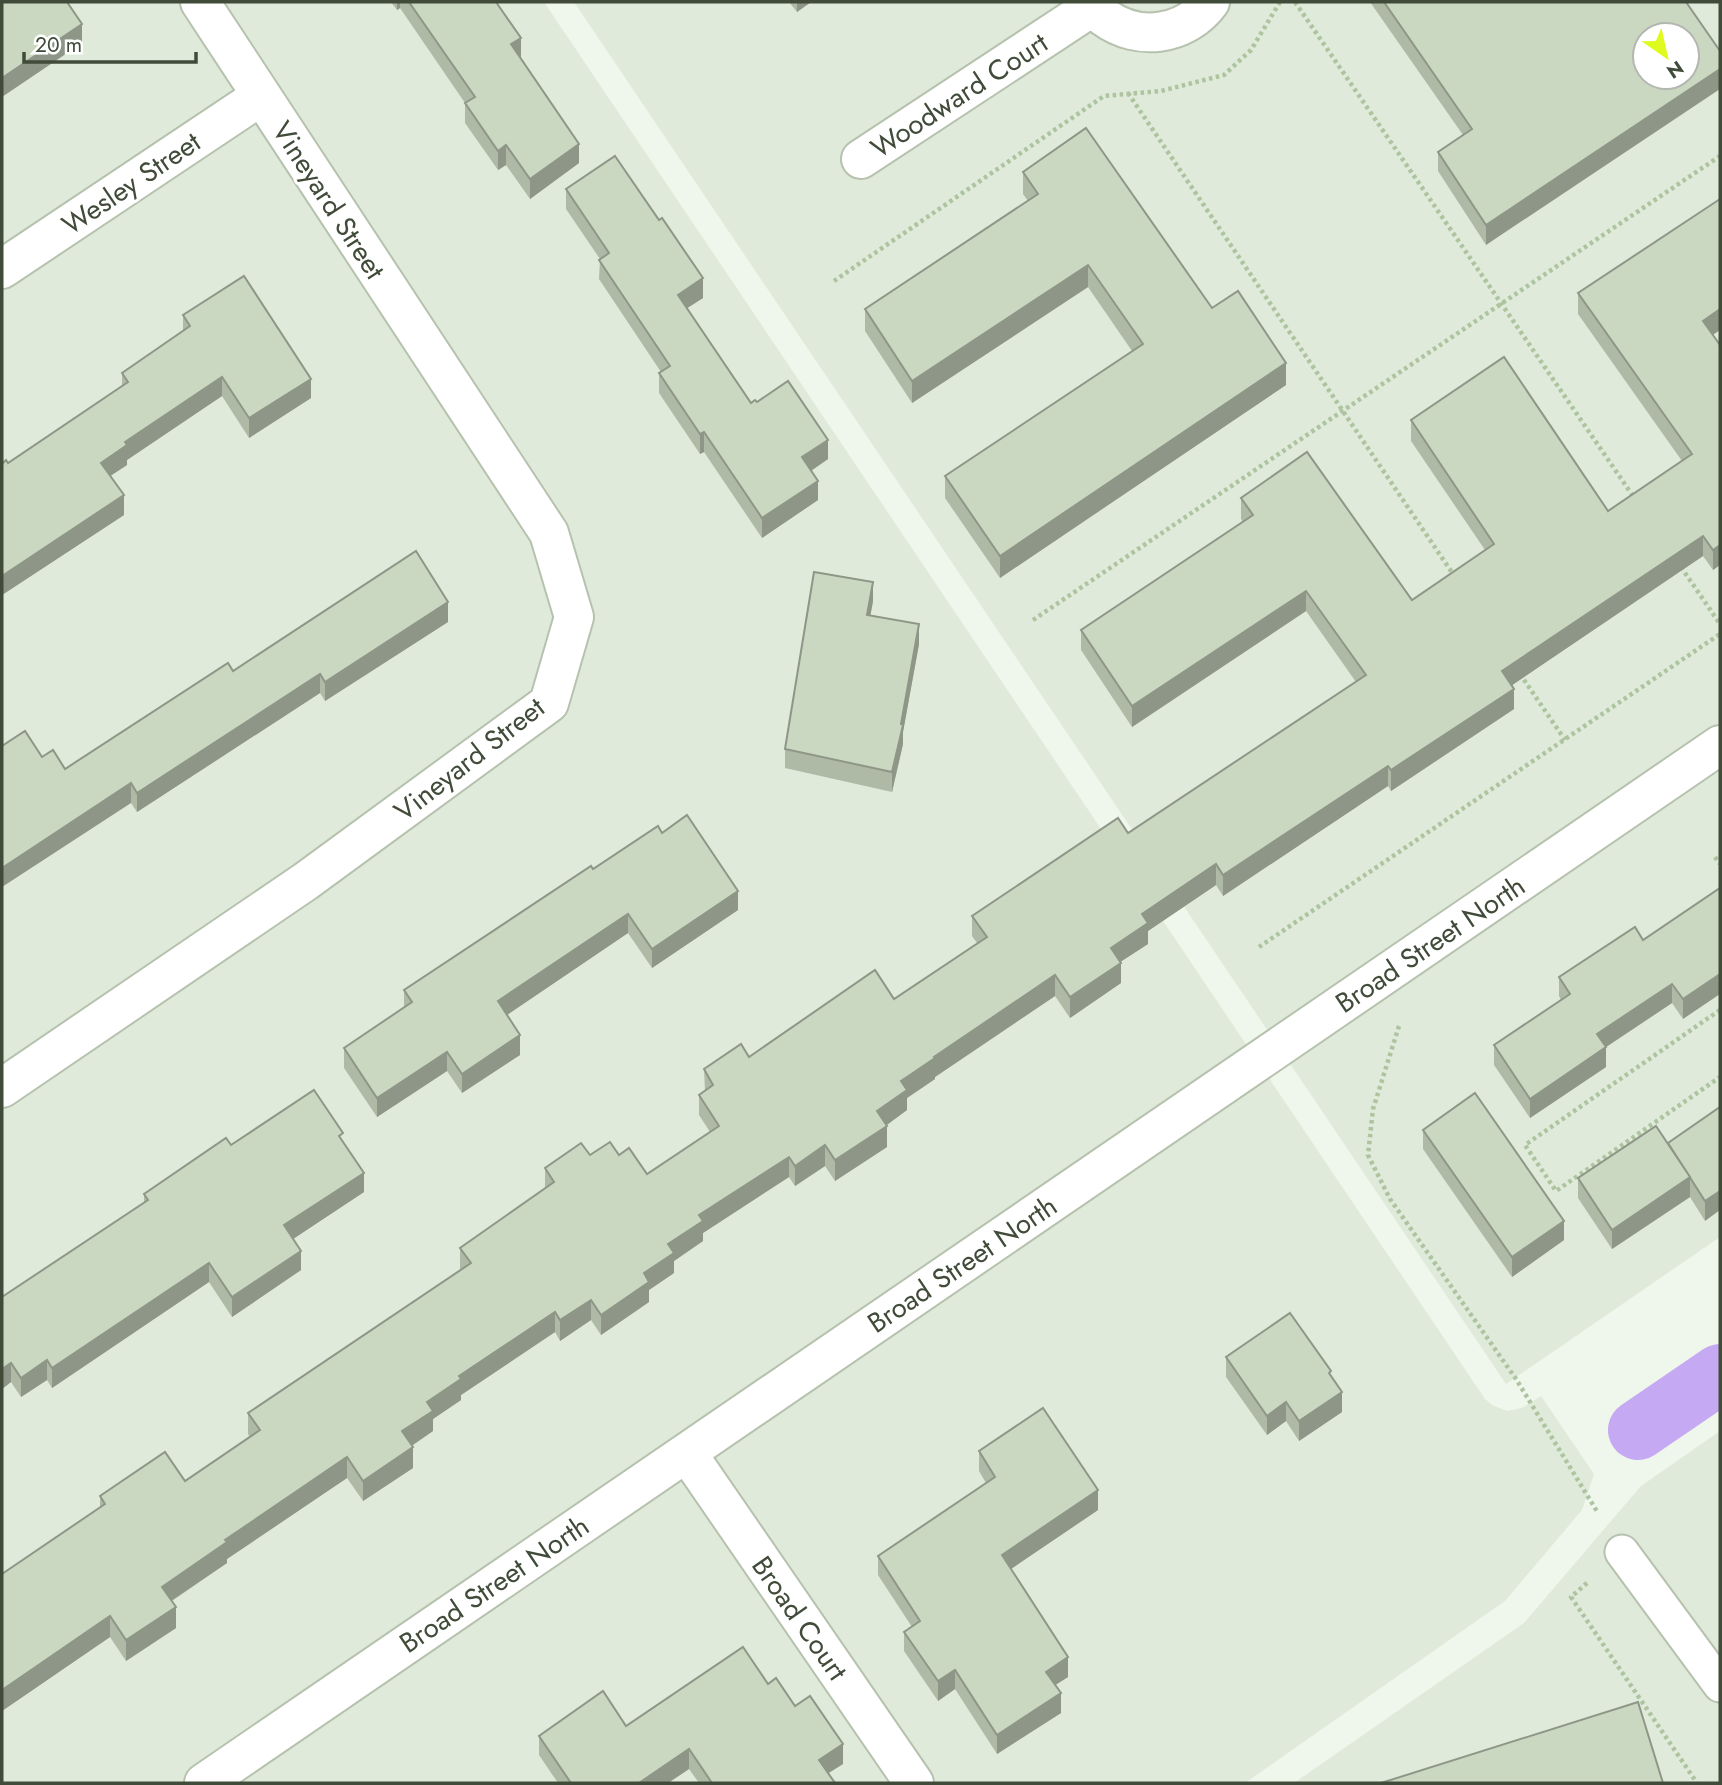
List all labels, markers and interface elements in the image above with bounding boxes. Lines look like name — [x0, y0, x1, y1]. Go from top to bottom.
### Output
scale bar — [24, 21, 196, 65]
north arrow — [1631, 21, 1701, 91]
street label: Woodward Court — [863, 23, 1056, 168]
text: 20 m — [35, 30, 82, 60]
text: N — [1661, 54, 1689, 85]
street label: Vineyard Street — [262, 113, 395, 288]
street label: Wesley Street — [54, 122, 209, 245]
street label: Vineyard Street — [385, 687, 553, 831]
street label: Broad Street North — [1327, 866, 1533, 1023]
street label: Broad Street North — [859, 1186, 1065, 1343]
street label: Broad Street North — [391, 1506, 597, 1663]
street label: Broad Court — [742, 1548, 858, 1689]

